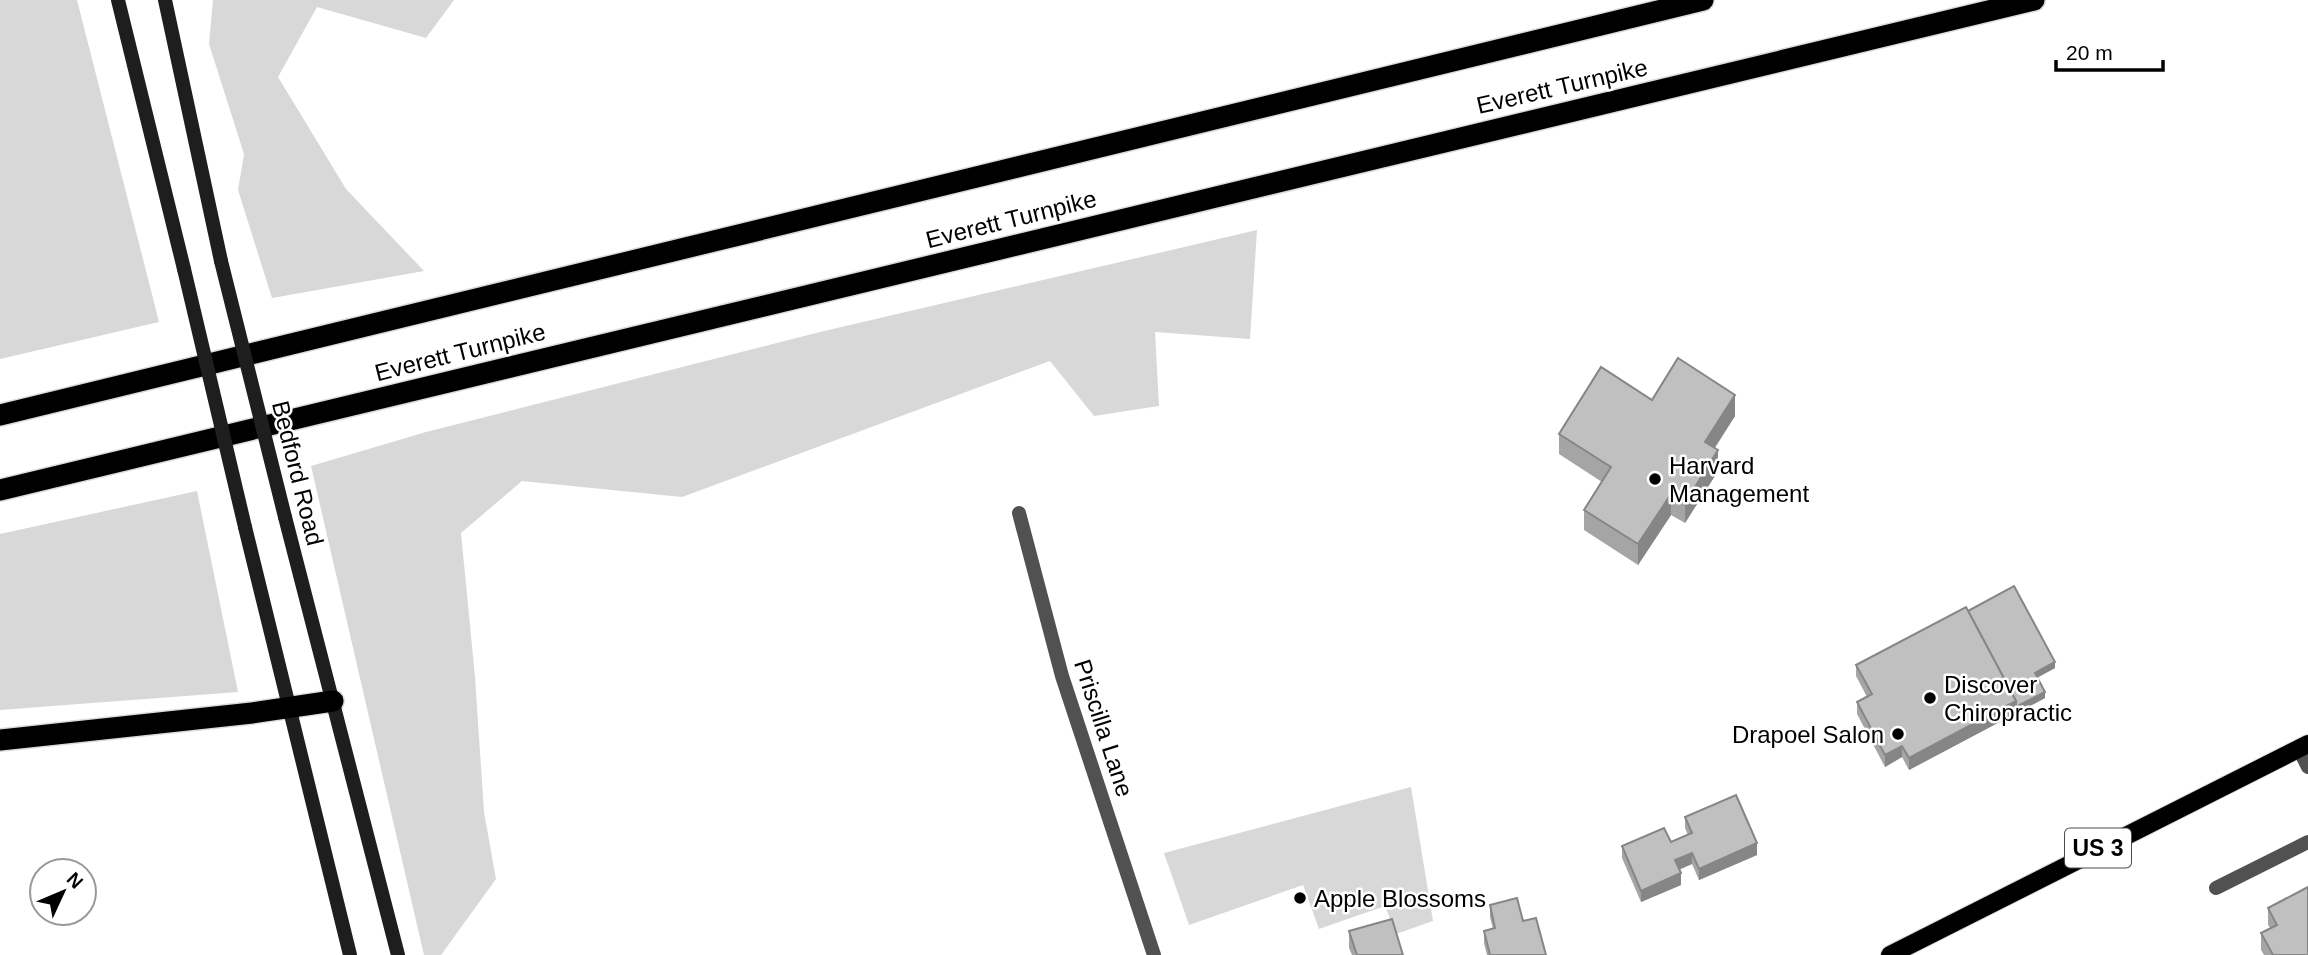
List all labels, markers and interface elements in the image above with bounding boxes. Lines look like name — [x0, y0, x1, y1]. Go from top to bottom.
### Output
scale bar — [2056, 28, 2163, 72]
text: 20 m — [2066, 41, 2113, 64]
street label: Everett Turnpike — [1474, 53, 1650, 119]
street label: Everett Turnpike — [923, 185, 1099, 253]
street label: Everett Turnpike — [372, 318, 548, 386]
street label: Bedford Road — [267, 398, 329, 548]
place label: Harvard Management — [1669, 452, 1809, 507]
marker: Harvard Management — [1647, 471, 1663, 487]
street label: Priscilla Lane — [1069, 656, 1139, 800]
place label: Discover Chiropractic — [1944, 671, 2072, 726]
marker: Discover Chiropractic — [1922, 690, 1938, 706]
place label: Drapoel Salon — [1732, 721, 1884, 748]
marker: Drapoel Salon — [1890, 726, 1906, 742]
road number: US 3 — [2065, 828, 2131, 868]
north arrow — [28, 857, 98, 927]
text: N — [63, 868, 87, 893]
place label: Apple Blossoms — [1314, 885, 1486, 912]
marker: Apple Blossoms — [1292, 890, 1308, 906]

